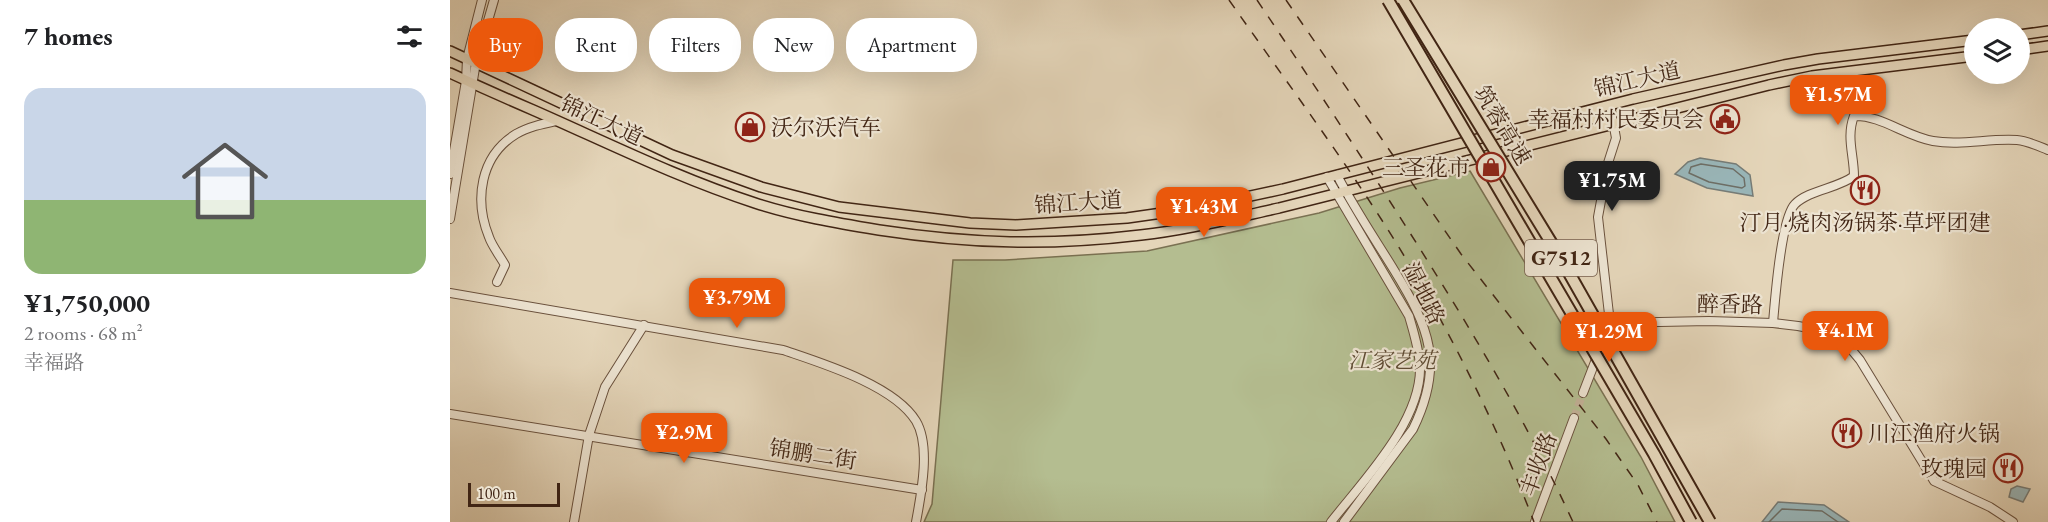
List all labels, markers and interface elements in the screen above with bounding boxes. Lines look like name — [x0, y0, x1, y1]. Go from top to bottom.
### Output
chip: Buy — [468, 18, 543, 72]
chip: Rent — [555, 18, 637, 72]
chip: Filters — [649, 18, 741, 72]
chip: New — [753, 18, 834, 72]
chip: Apartment — [846, 18, 977, 72]
map controls — [1964, 18, 2030, 84]
button: layers — [1964, 18, 2030, 84]
text: 7 homes — [24, 19, 113, 53]
icon: filters — [393, 20, 426, 53]
street label: 锦江大道 — [1591, 55, 1683, 104]
pin: ¥1.57M — [1789, 75, 1887, 126]
street label: 筑蓉高速 — [1467, 80, 1538, 170]
text: ¥1.57M — [1804, 81, 1872, 107]
street label: 锦江大道 — [556, 89, 648, 152]
public building icon: 幸福村村民委员会 — [1709, 103, 1741, 135]
place label: 幸福村村民委员会 — [1528, 105, 1704, 134]
shop icon: 沃尔沃汽车 — [734, 111, 766, 143]
place label: 沃尔沃汽车 — [771, 113, 881, 142]
icon: home — [171, 127, 279, 235]
shop icon: 三圣花市 — [1475, 151, 1507, 183]
place label: 三圣花市 — [1382, 153, 1470, 182]
pin: ¥1.75M — [1563, 161, 1661, 212]
text: ¥1.75M — [1578, 167, 1646, 193]
restaurant icon: 汀月·烧肉汤锅茶·草坪团建 — [1849, 174, 1881, 206]
street label: 锦江大道 — [1033, 185, 1123, 220]
pin: ¥1.43M — [1155, 187, 1253, 238]
text: ¥1.43M — [1170, 193, 1238, 219]
place label: 汀月·烧肉汤锅茶·草坪团建 — [1740, 208, 1990, 237]
road number: G7512 — [1525, 240, 1597, 276]
street label: 湿地路 — [1396, 257, 1451, 329]
pin: ¥3.79M — [688, 278, 786, 329]
text: ¥3.79M — [703, 284, 771, 310]
text: ¥1,750,000 — [24, 286, 150, 320]
street label: 醉香路 — [1697, 289, 1763, 320]
pin: ¥4.1M — [1803, 311, 1887, 362]
pin: ¥1.29M — [1560, 312, 1658, 363]
text: ¥4.1M — [1816, 317, 1874, 343]
text: ¥1.29M — [1575, 318, 1643, 344]
text: 2 rooms · 68 m² — [24, 320, 143, 346]
park label: 江家艺苑 — [1348, 346, 1439, 375]
text: 幸福路 — [24, 349, 84, 375]
pin: ¥2.9M — [642, 413, 726, 464]
restaurant icon: 川江渔府火锅 — [1831, 417, 1863, 449]
text: ¥2.9M — [655, 419, 713, 445]
place label: 川江渔府火锅 — [1868, 419, 2000, 448]
street label: 丰收路 — [1514, 428, 1563, 500]
street label: 锦鹏二街 — [767, 433, 859, 476]
restaurant icon: 玫瑰园 — [1992, 452, 2024, 484]
place label: 玫瑰园 — [1921, 454, 1987, 483]
scale bar — [468, 480, 560, 508]
text: 100 m — [477, 483, 516, 504]

